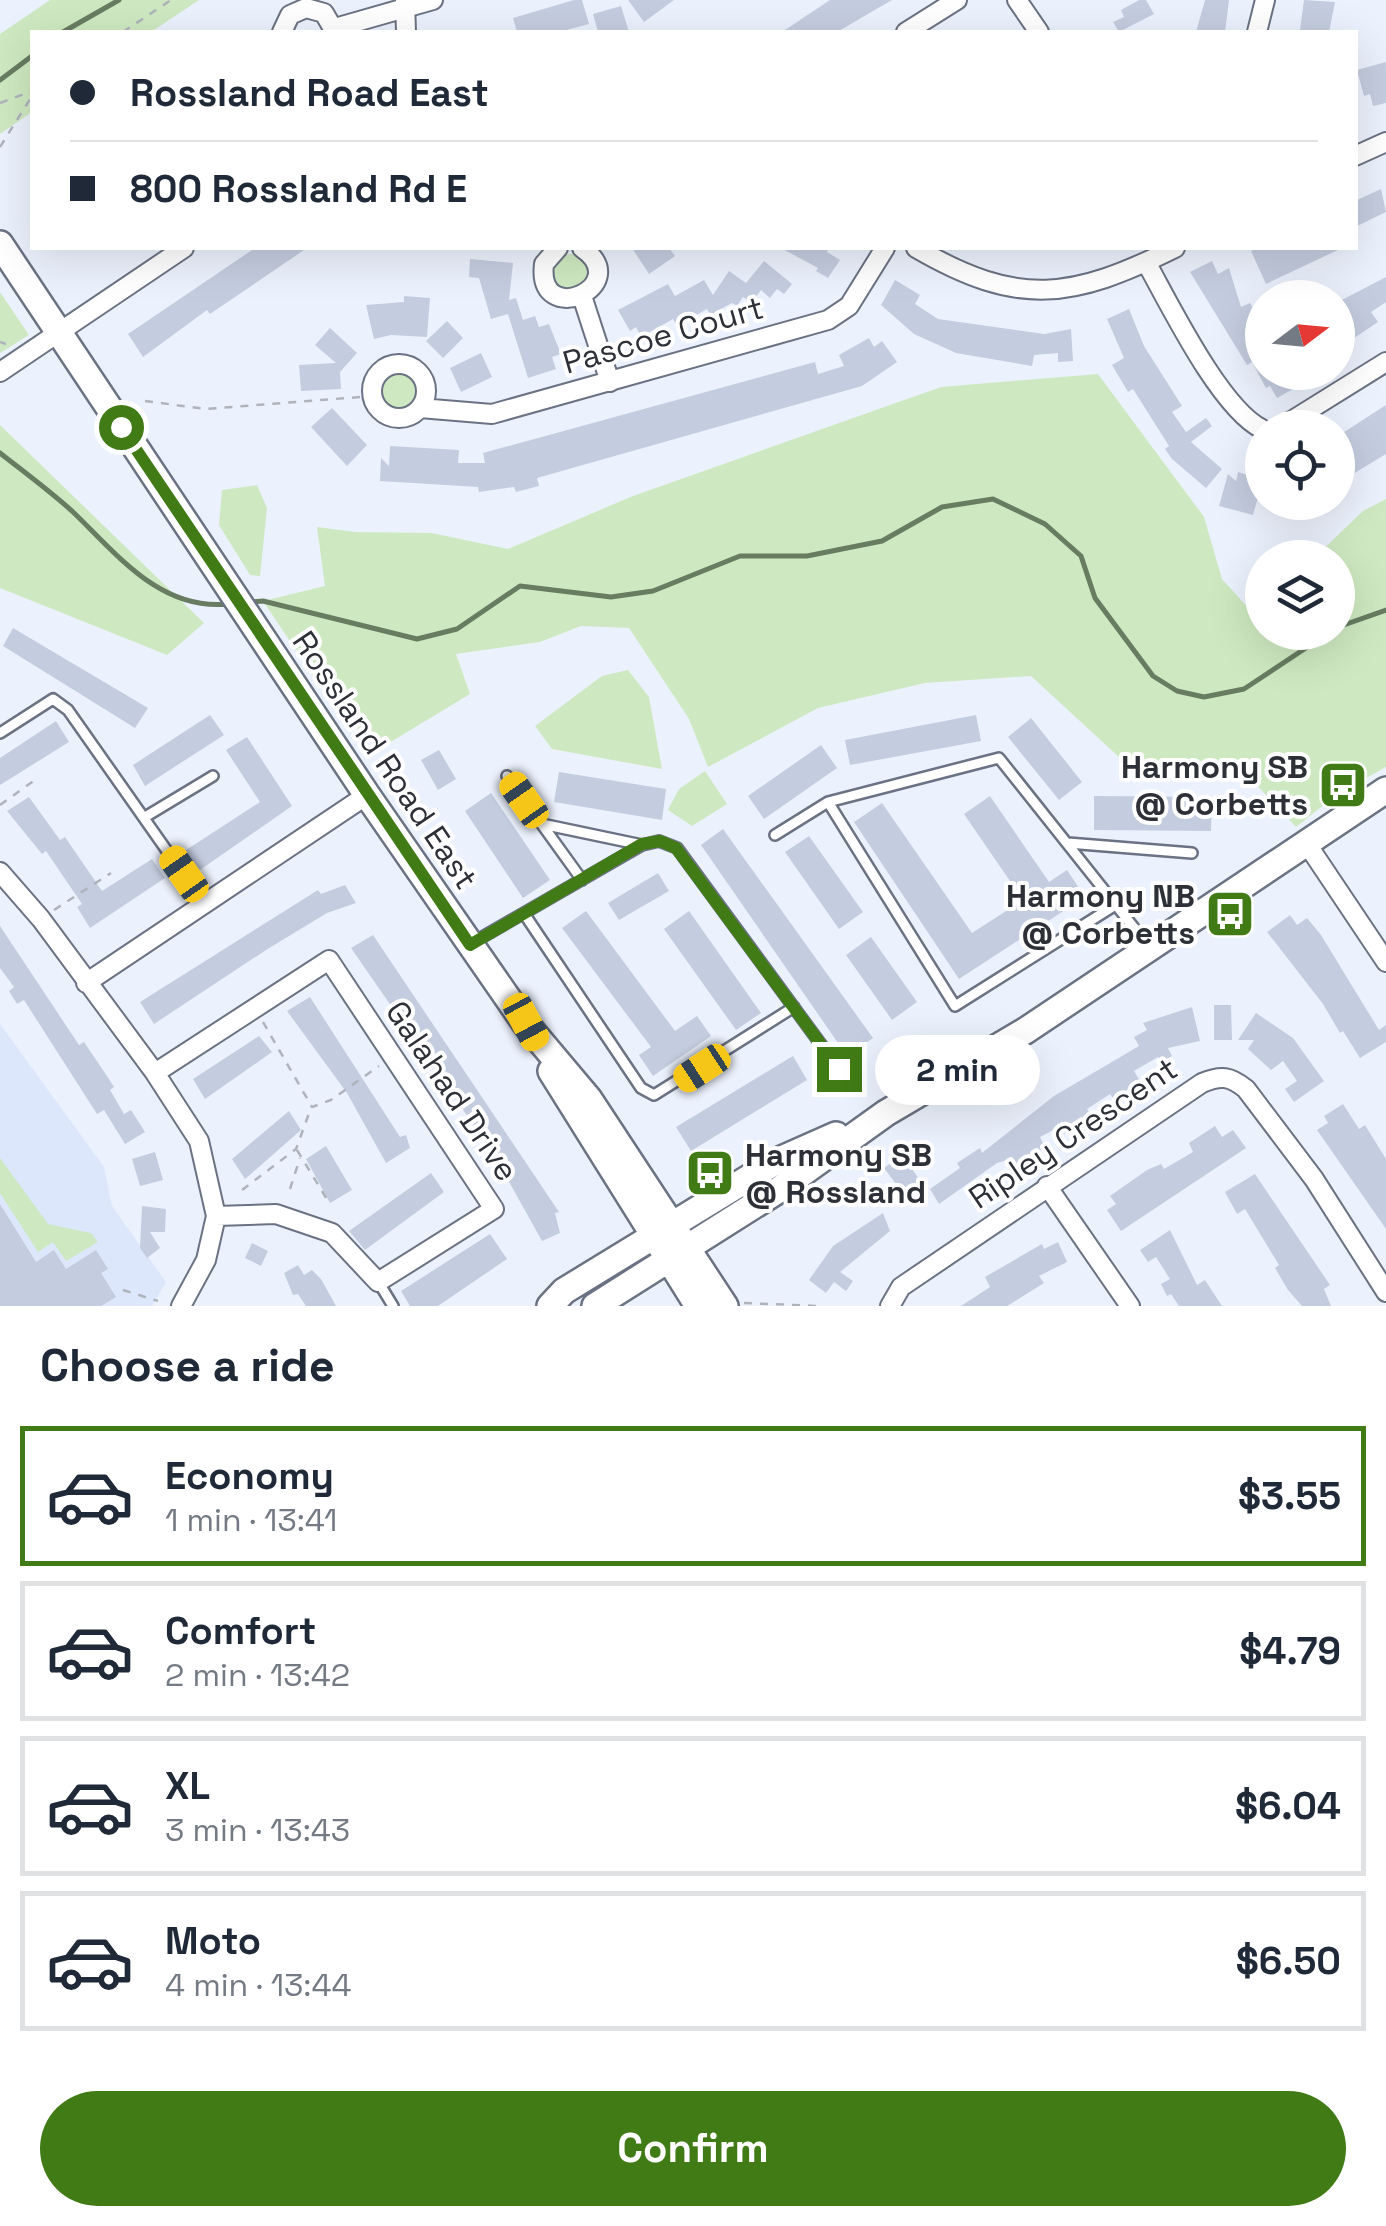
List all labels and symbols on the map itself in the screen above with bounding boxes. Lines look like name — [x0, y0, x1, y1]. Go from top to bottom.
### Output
north arrow — [1245, 280, 1355, 390]
street label: Pascoe Court — [558, 287, 768, 383]
route start — [99, 405, 144, 450]
street label: Rossland Road East — [284, 623, 486, 897]
place label: Harmony SB @ Corbetts — [1121, 747, 1308, 824]
bus stop icon: Harmony SB @ Corbetts — [1317, 759, 1369, 811]
car — [495, 767, 553, 833]
car — [155, 841, 213, 907]
place label: Harmony NB @ Corbetts — [1006, 876, 1195, 953]
bus stop icon: Harmony NB @ Corbetts — [1204, 888, 1256, 940]
car — [499, 988, 553, 1056]
street label: Galahad Drive — [377, 993, 527, 1189]
callout: 2 min — [874, 1034, 1039, 1104]
car — [669, 1039, 735, 1097]
route end — [817, 1047, 862, 1092]
street label: Ripley Crescent — [961, 1048, 1185, 1218]
place label: Harmony SB @ Rossland — [745, 1135, 932, 1212]
bus stop icon: Harmony SB @ Rossland — [684, 1147, 736, 1199]

